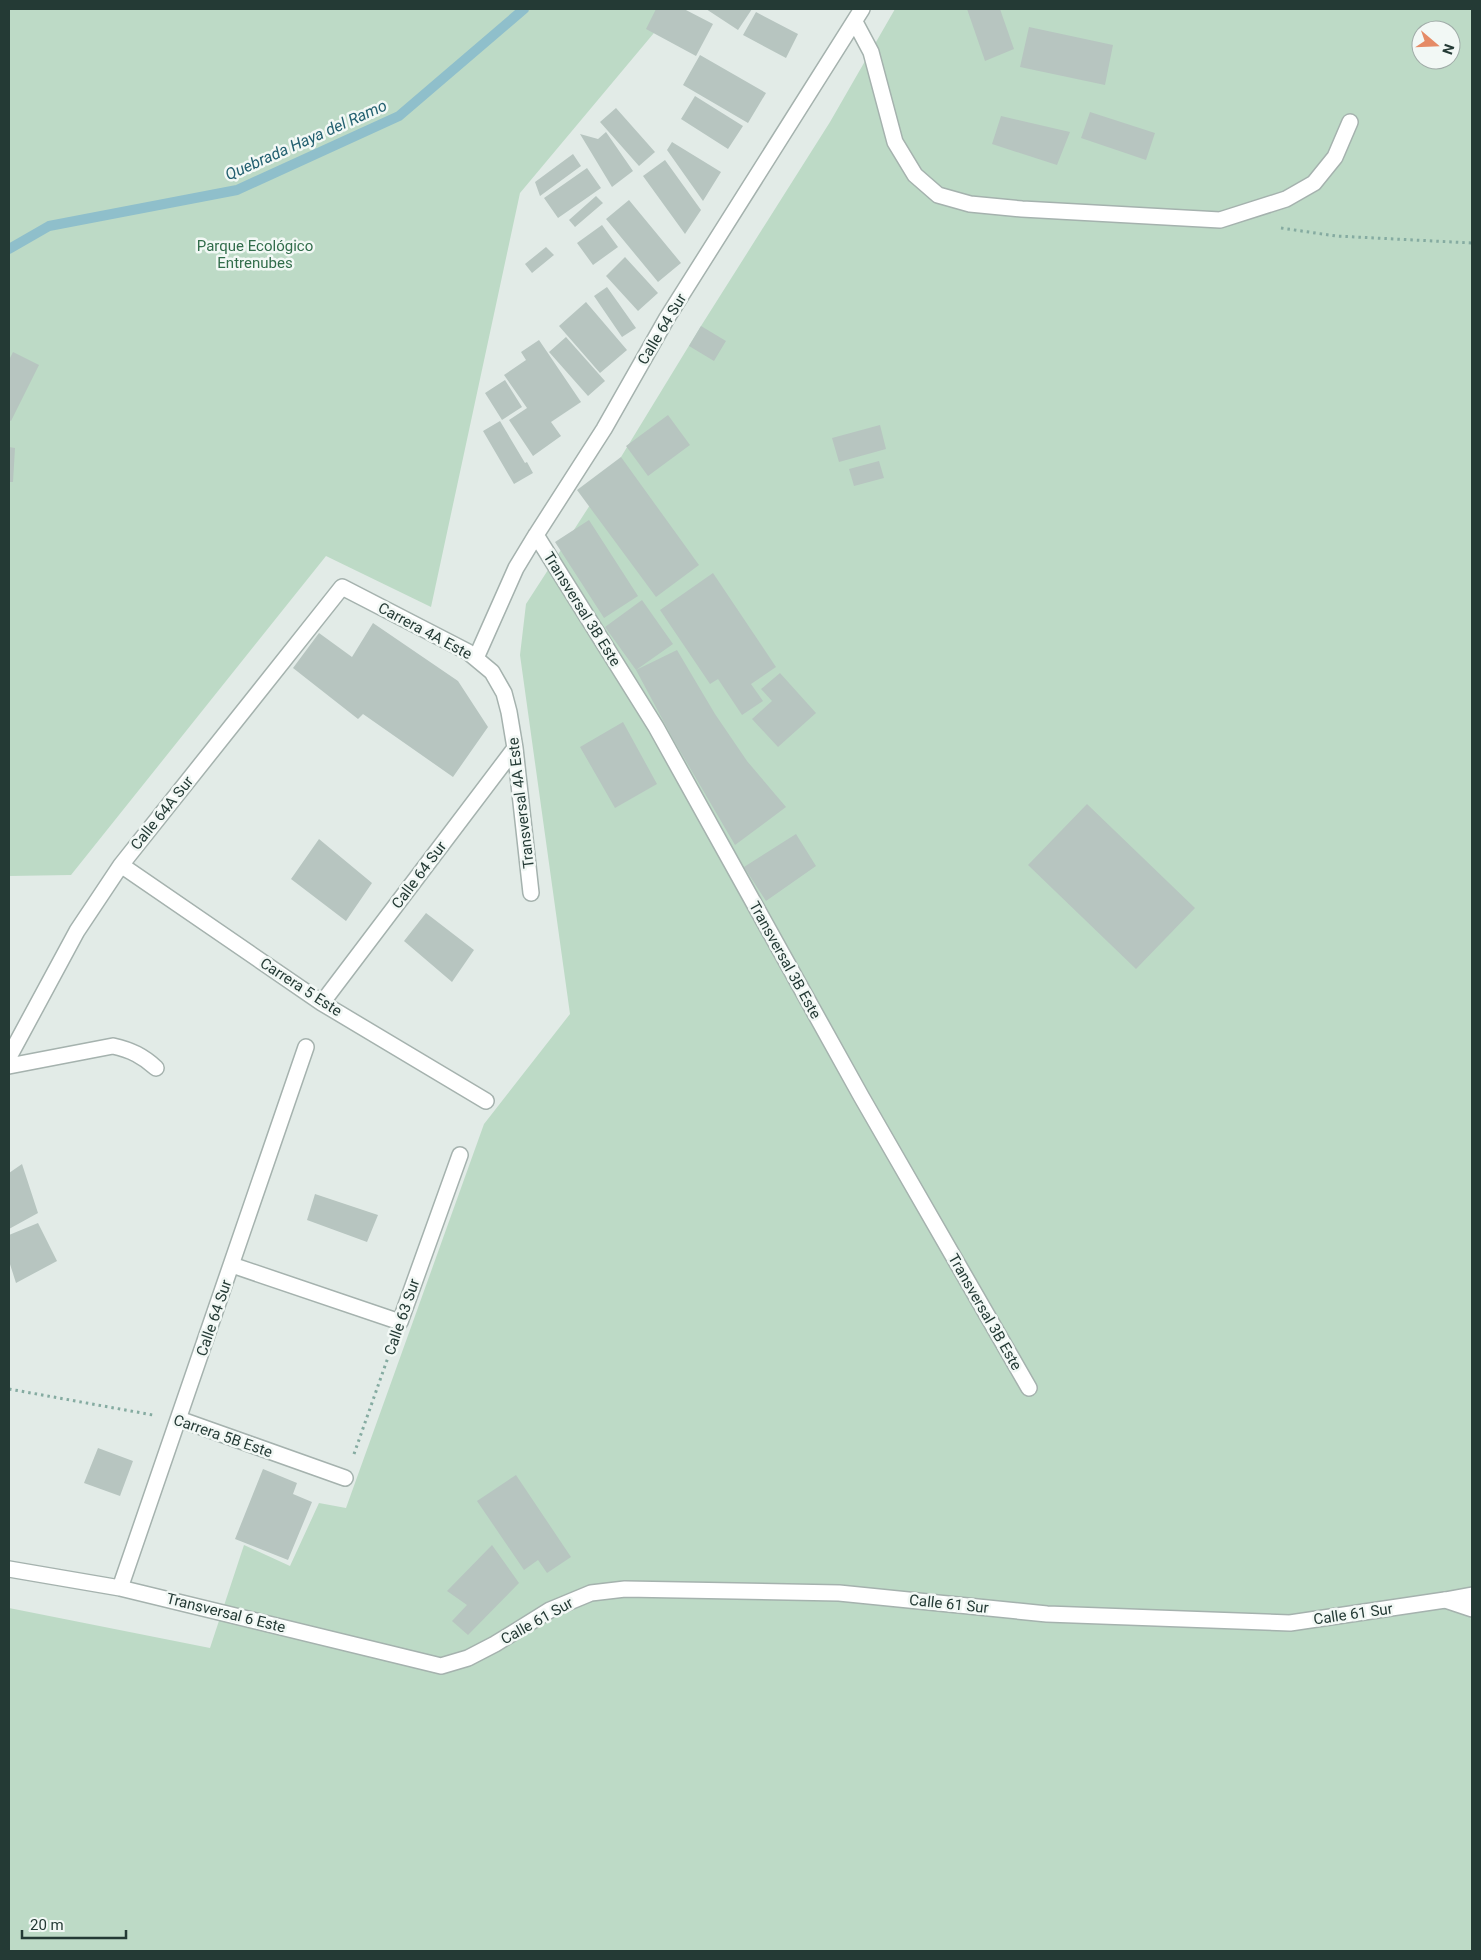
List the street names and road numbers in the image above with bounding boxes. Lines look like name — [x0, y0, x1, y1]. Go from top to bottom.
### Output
street label: Calle 64 Sur — [634, 290, 690, 368]
street label: Transversal 3B Este — [540, 548, 624, 670]
street label: Carrera 4A Este — [375, 599, 475, 663]
street label: Transversal 4A Este — [504, 736, 538, 870]
street label: Calle 64A Sur — [127, 773, 197, 853]
street label: Calle 64 Sur — [388, 838, 450, 912]
street label: Transversal 3B Este — [745, 898, 825, 1022]
street label: Carrera 5 Este — [257, 954, 345, 1020]
street label: Transversal 3B Este — [944, 1251, 1026, 1373]
street label: Calle 63 Sur — [381, 1276, 423, 1358]
street label: Calle 64 Sur — [193, 1277, 235, 1359]
street label: Carrera 5B Este — [171, 1411, 275, 1461]
street label: Transversal 6 Este — [165, 1589, 287, 1637]
street label: Calle 61 Sur — [908, 1591, 990, 1617]
street label: Calle 61 Sur — [498, 1594, 576, 1648]
street label: Calle 61 Sur — [1312, 1600, 1394, 1628]

